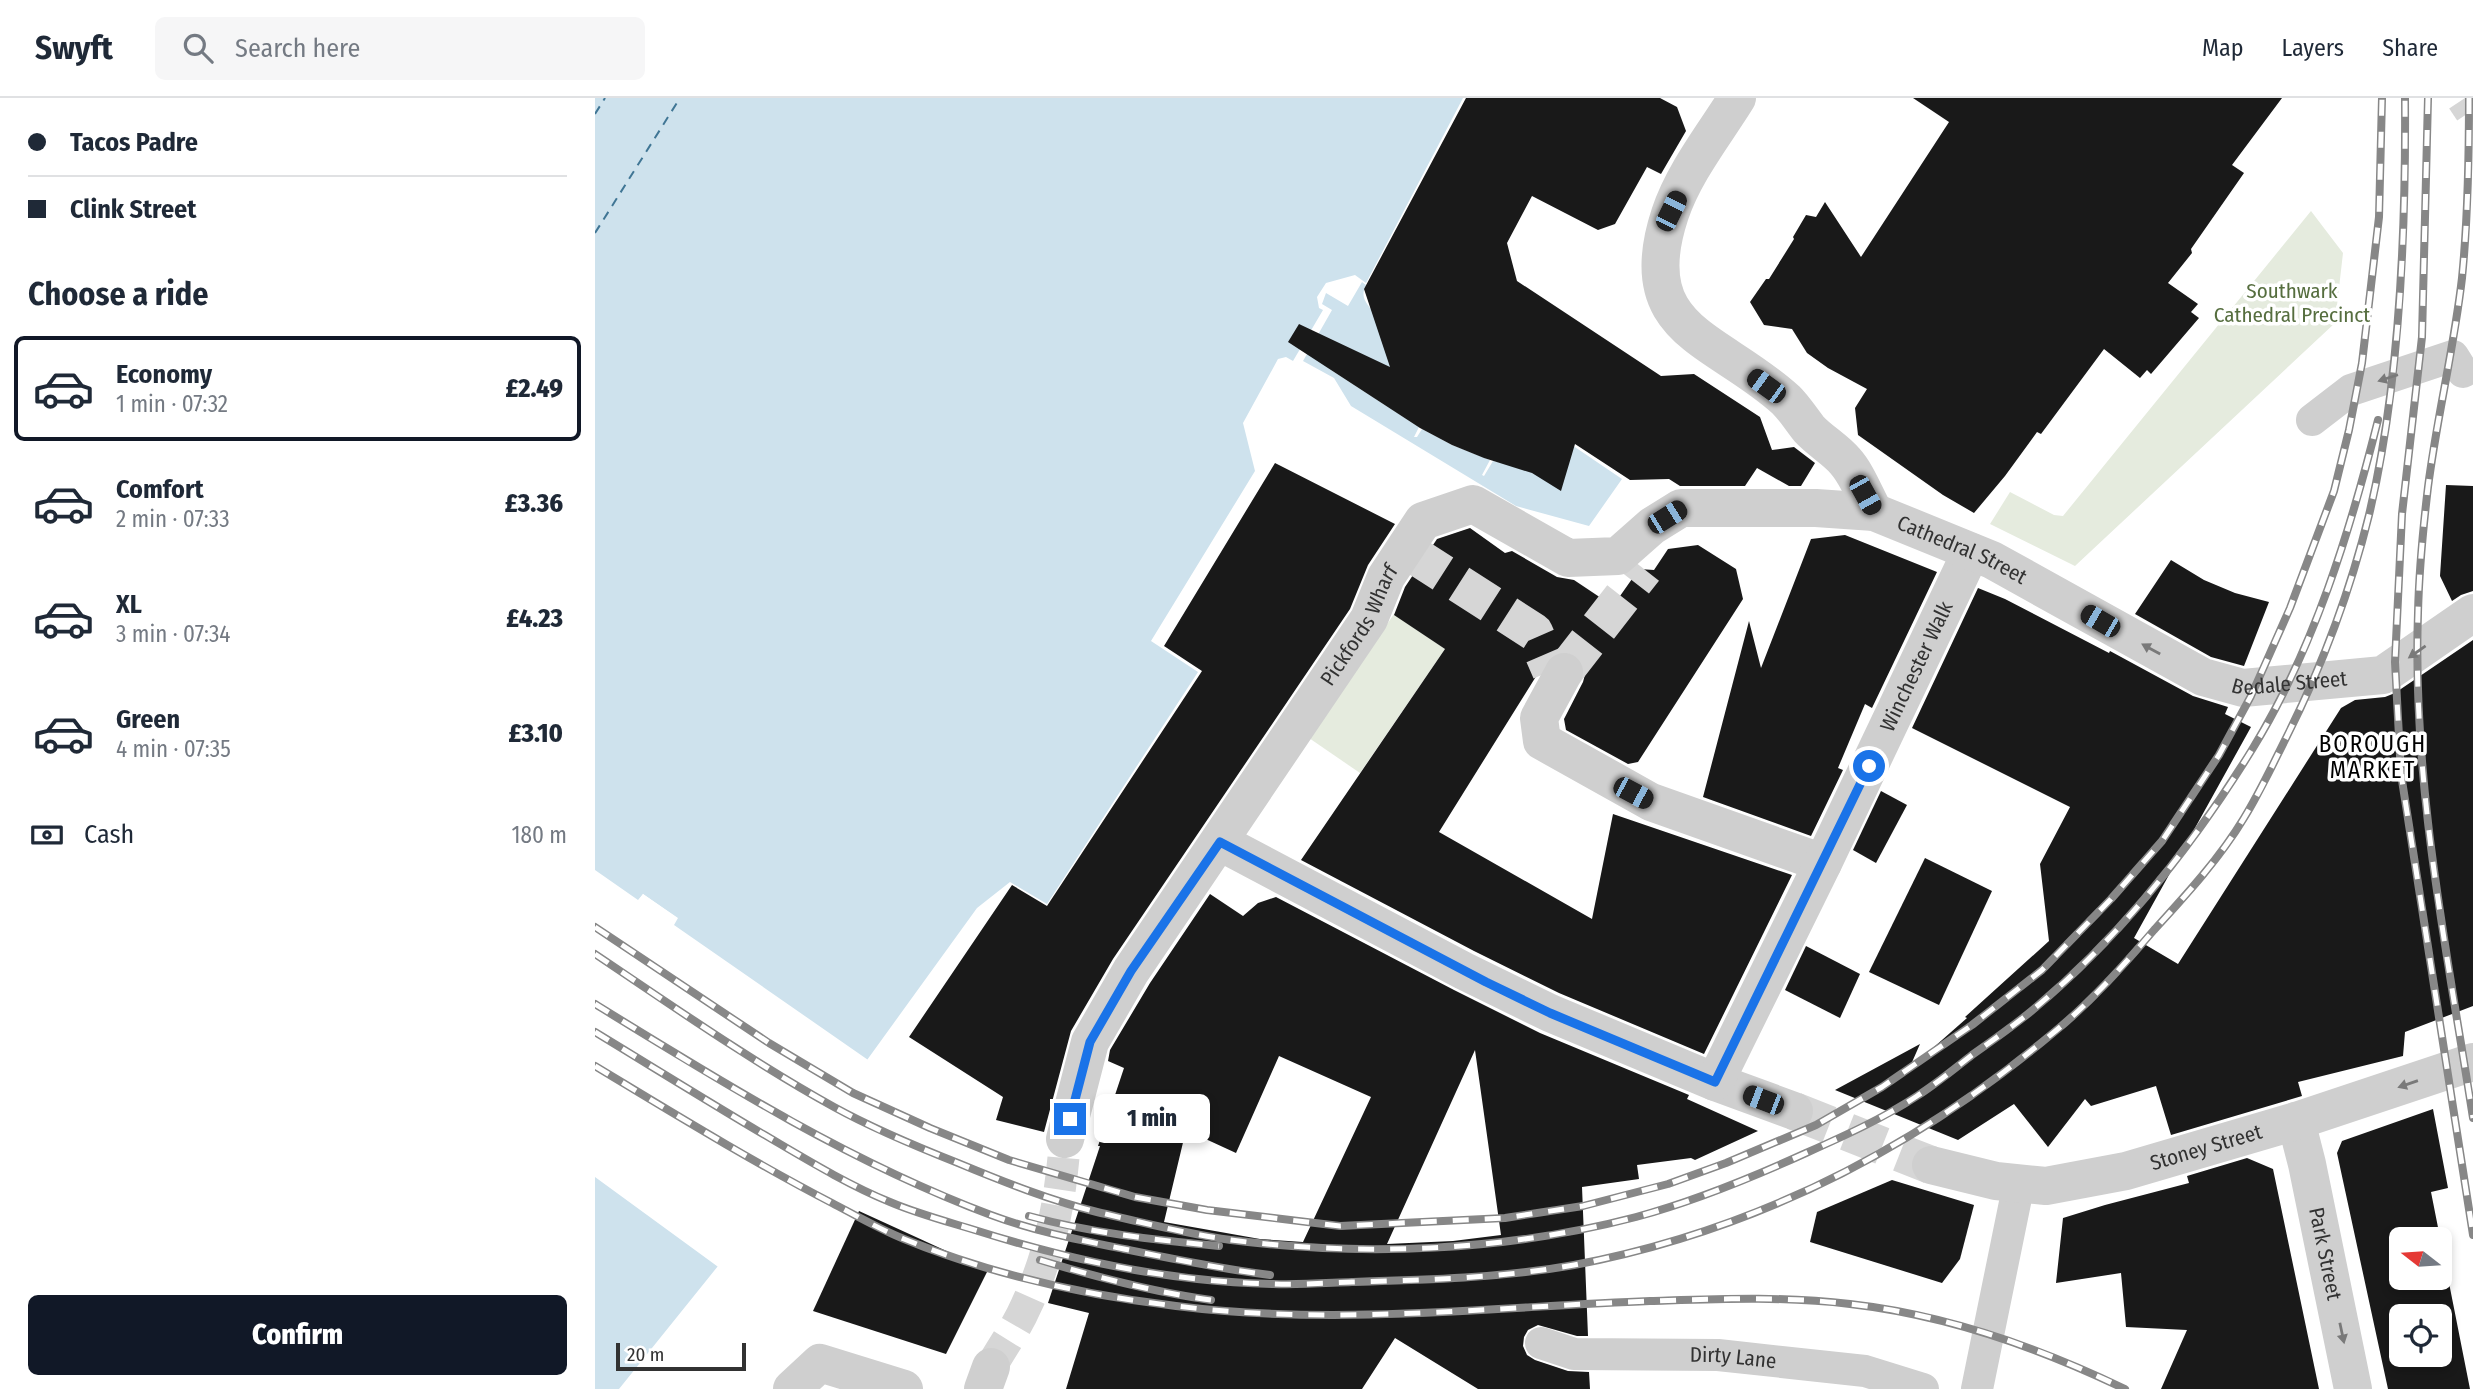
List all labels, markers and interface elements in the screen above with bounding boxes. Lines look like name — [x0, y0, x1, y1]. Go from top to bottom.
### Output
search box — [155, 17, 645, 80]
text: Swyft — [35, 28, 113, 68]
icon: search — [179, 29, 217, 67]
text: Search here — [235, 33, 360, 64]
text: Map — [2202, 34, 2244, 62]
text: Layers — [2282, 34, 2344, 62]
text: Share — [2382, 34, 2438, 62]
text: Tacos Padre — [70, 127, 198, 158]
car — [1653, 188, 1690, 234]
text: Clink Street — [70, 194, 196, 225]
text: Choose a ride — [28, 275, 209, 313]
park label: Southwark Cathedral Precinct — [2214, 278, 2370, 328]
icon: car — [32, 357, 95, 420]
text: Economy — [116, 359, 212, 390]
car — [1743, 365, 1790, 407]
text: £2.49 — [505, 373, 563, 404]
one-way arrow — [2377, 373, 2398, 384]
text: 1 min · 07:32 — [116, 390, 228, 418]
icon: car — [32, 472, 95, 535]
car — [1846, 472, 1885, 518]
text: Comfort — [116, 474, 204, 505]
text: £3.36 — [505, 488, 563, 519]
car — [1644, 497, 1691, 537]
text: 2 min · 07:33 — [116, 505, 230, 533]
street label: Cathedral Street — [1893, 510, 2032, 590]
street label: Pickfords Wharf — [1315, 558, 1404, 691]
icon: car — [32, 587, 95, 650]
text: XL — [116, 589, 142, 620]
street label: Winchester Walk — [1875, 597, 1959, 736]
car — [2077, 601, 2124, 641]
text: £4.23 — [506, 603, 563, 634]
text: 3 min · 07:34 — [116, 620, 230, 648]
one-way arrow — [2142, 643, 2161, 655]
one-way arrow — [2408, 645, 2426, 659]
street label: Bedale Street — [2229, 665, 2348, 701]
icon: car — [32, 702, 95, 765]
text: Green — [116, 704, 180, 735]
text: £3.10 — [509, 718, 563, 749]
district label: BOROUGH MARKET — [2319, 730, 2427, 784]
text: 4 min · 07:35 — [116, 735, 231, 763]
route start — [1853, 750, 1885, 782]
car — [1610, 774, 1657, 812]
icon: cash — [28, 816, 66, 854]
text: Cash — [84, 819, 134, 850]
text: 180 m — [511, 821, 567, 849]
one-way arrow — [2398, 1079, 2419, 1090]
car — [1740, 1083, 1787, 1117]
callout: 1 min — [1095, 1094, 1210, 1144]
route end — [1054, 1103, 1086, 1135]
text: 1 min — [1127, 1104, 1177, 1132]
street label: Stoney Street — [2147, 1119, 2265, 1176]
street label: Park Street — [2303, 1205, 2348, 1303]
north arrow — [2389, 1227, 2452, 1290]
map controls — [2389, 1227, 2452, 1367]
button: Confirm — [28, 1295, 567, 1375]
button: locate — [2389, 1304, 2452, 1367]
one-way arrow — [2336, 1322, 2347, 1344]
scale bar — [616, 1340, 745, 1372]
street label: Dirty Lane — [1690, 1342, 1778, 1374]
text: 20 m — [627, 1343, 664, 1366]

